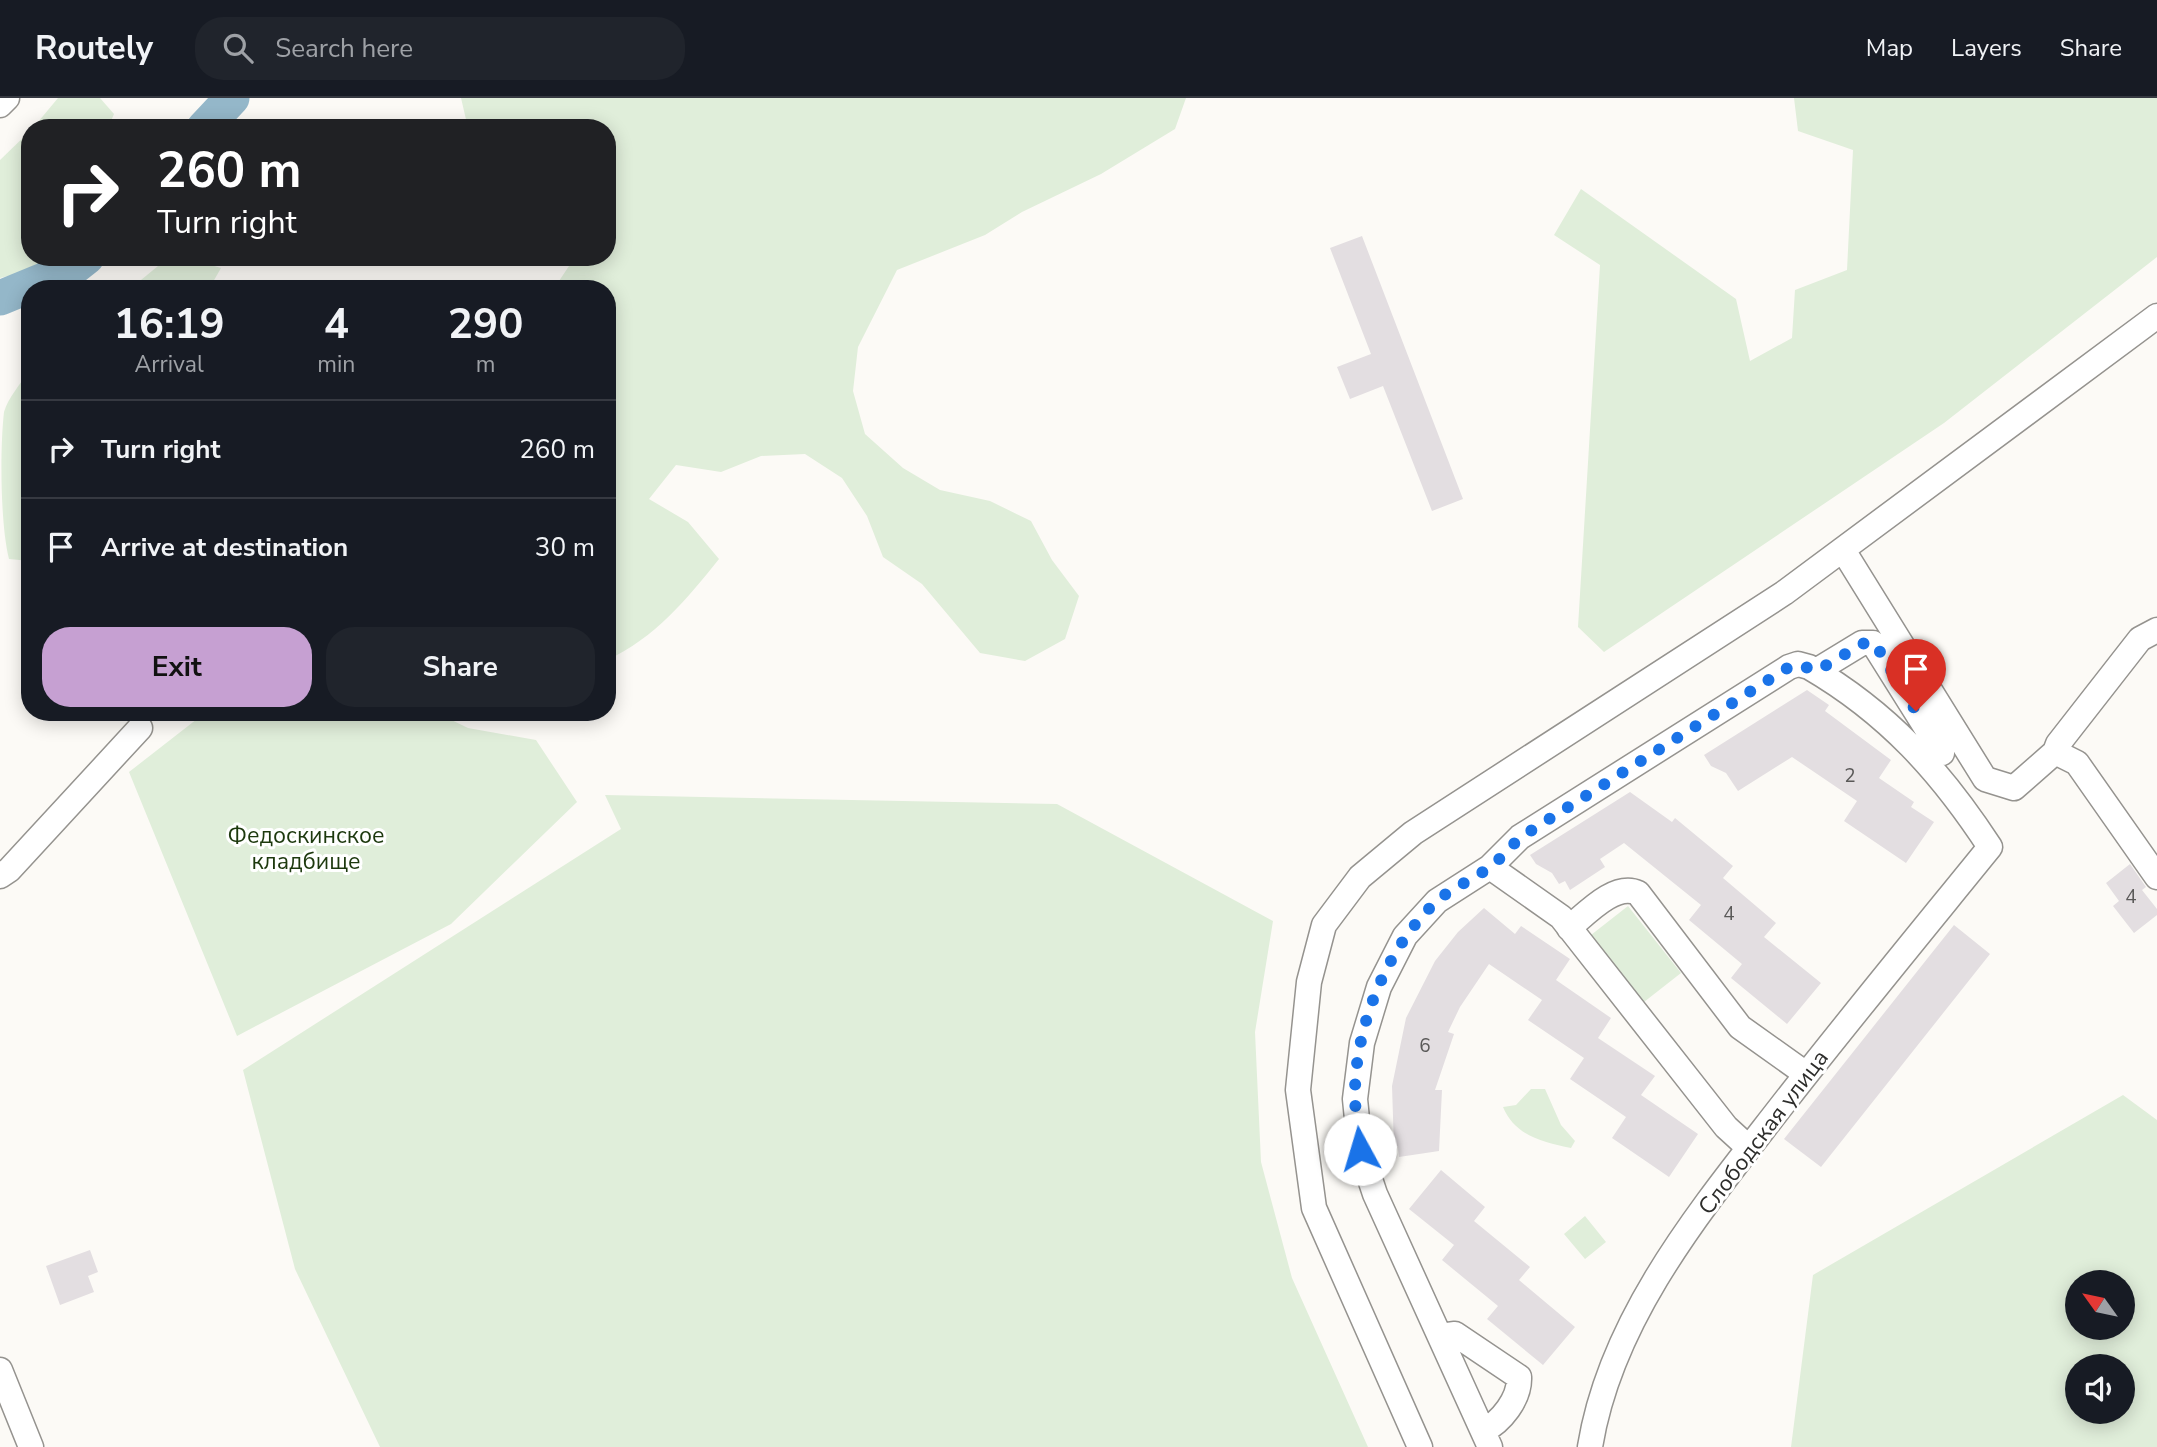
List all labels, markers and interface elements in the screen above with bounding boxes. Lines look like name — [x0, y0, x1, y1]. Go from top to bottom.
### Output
search box — [195, 17, 685, 80]
text: Routely — [35, 26, 153, 71]
icon: search — [219, 29, 257, 67]
text: Search here — [275, 31, 413, 66]
text: Map — [1866, 32, 1913, 64]
text: Layers — [1951, 32, 2022, 64]
text: Share — [2060, 32, 2122, 64]
text: 260 m — [157, 137, 301, 204]
icon: right — [42, 147, 133, 238]
text: Turn right — [157, 201, 297, 244]
text: 16:19 — [114, 296, 225, 353]
text: 4 — [324, 296, 349, 353]
text: 290 — [448, 296, 523, 353]
text: Arrival — [135, 349, 204, 380]
text: min — [317, 349, 355, 380]
text: m — [476, 349, 496, 380]
icon: right — [42, 430, 80, 468]
text: Turn right — [101, 432, 220, 467]
text: 260 m — [519, 432, 595, 467]
icon: arrive — [42, 528, 80, 566]
text: Arrive at destination — [101, 530, 348, 565]
text: 30 m — [535, 530, 595, 565]
button: Exit — [42, 627, 312, 707]
button: Share — [326, 627, 595, 707]
pin — [1886, 639, 1946, 711]
icon: arrive — [1897, 650, 1935, 688]
house number: 2 — [1844, 763, 1856, 789]
park label: Федоскинское кладбище — [228, 820, 384, 877]
house number: 4 — [2125, 884, 2137, 910]
house number: 4 — [1723, 901, 1735, 927]
house number: 6 — [1419, 1033, 1431, 1059]
street label: Слободская улица — [1691, 1043, 1836, 1221]
position arrow — [1323, 1112, 1397, 1186]
north arrow — [2065, 1270, 2135, 1340]
map controls — [2065, 1270, 2135, 1424]
button: sound — [2065, 1354, 2135, 1424]

